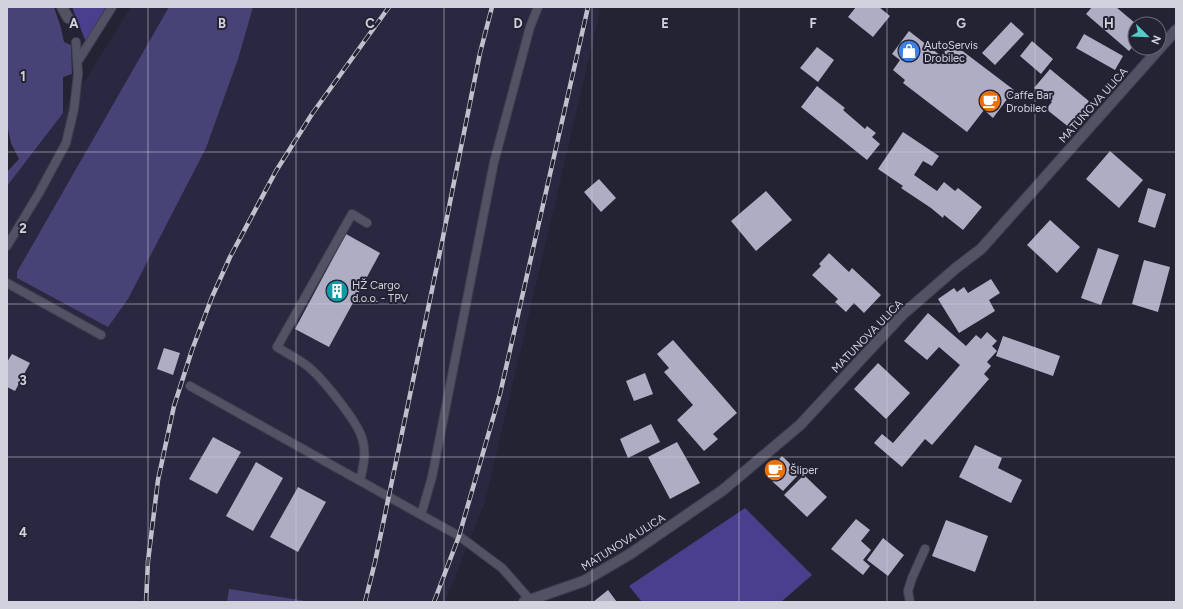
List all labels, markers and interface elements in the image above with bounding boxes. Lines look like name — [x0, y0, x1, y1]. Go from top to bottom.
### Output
text: A — [69, 16, 79, 31]
text: B — [218, 16, 226, 31]
text: C — [365, 16, 375, 31]
text: D — [513, 16, 523, 31]
text: E — [661, 16, 669, 31]
text: F — [809, 16, 817, 31]
text: G — [956, 16, 966, 31]
text: H — [1104, 16, 1114, 31]
north arrow — [1127, 16, 1167, 56]
text: N — [1148, 33, 1163, 46]
shop icon: AutoServis Drobilec — [896, 38, 922, 64]
place label: AutoServis Drobilec — [924, 39, 978, 65]
street label: MATUNOVA ULICA — [1056, 65, 1131, 146]
text: 1 — [20, 69, 26, 84]
cafe icon: Caffe Bar Drobilec — [977, 88, 1003, 114]
place label: Caffe Bar Drobilec — [1006, 89, 1053, 115]
text: 2 — [19, 221, 27, 236]
building icon: HŽ Cargo d.o.o. - TPV — [324, 278, 350, 304]
place label: HŽ Cargo d.o.o. - TPV — [352, 278, 409, 305]
street label: MATUNOVA ULICA — [829, 297, 906, 376]
text: 3 — [19, 373, 27, 388]
cafe icon: Šliper — [762, 457, 788, 483]
place label: Šliper — [790, 463, 818, 477]
street label: MATUNOVA ULICA — [579, 511, 668, 574]
text: 4 — [19, 525, 27, 540]

